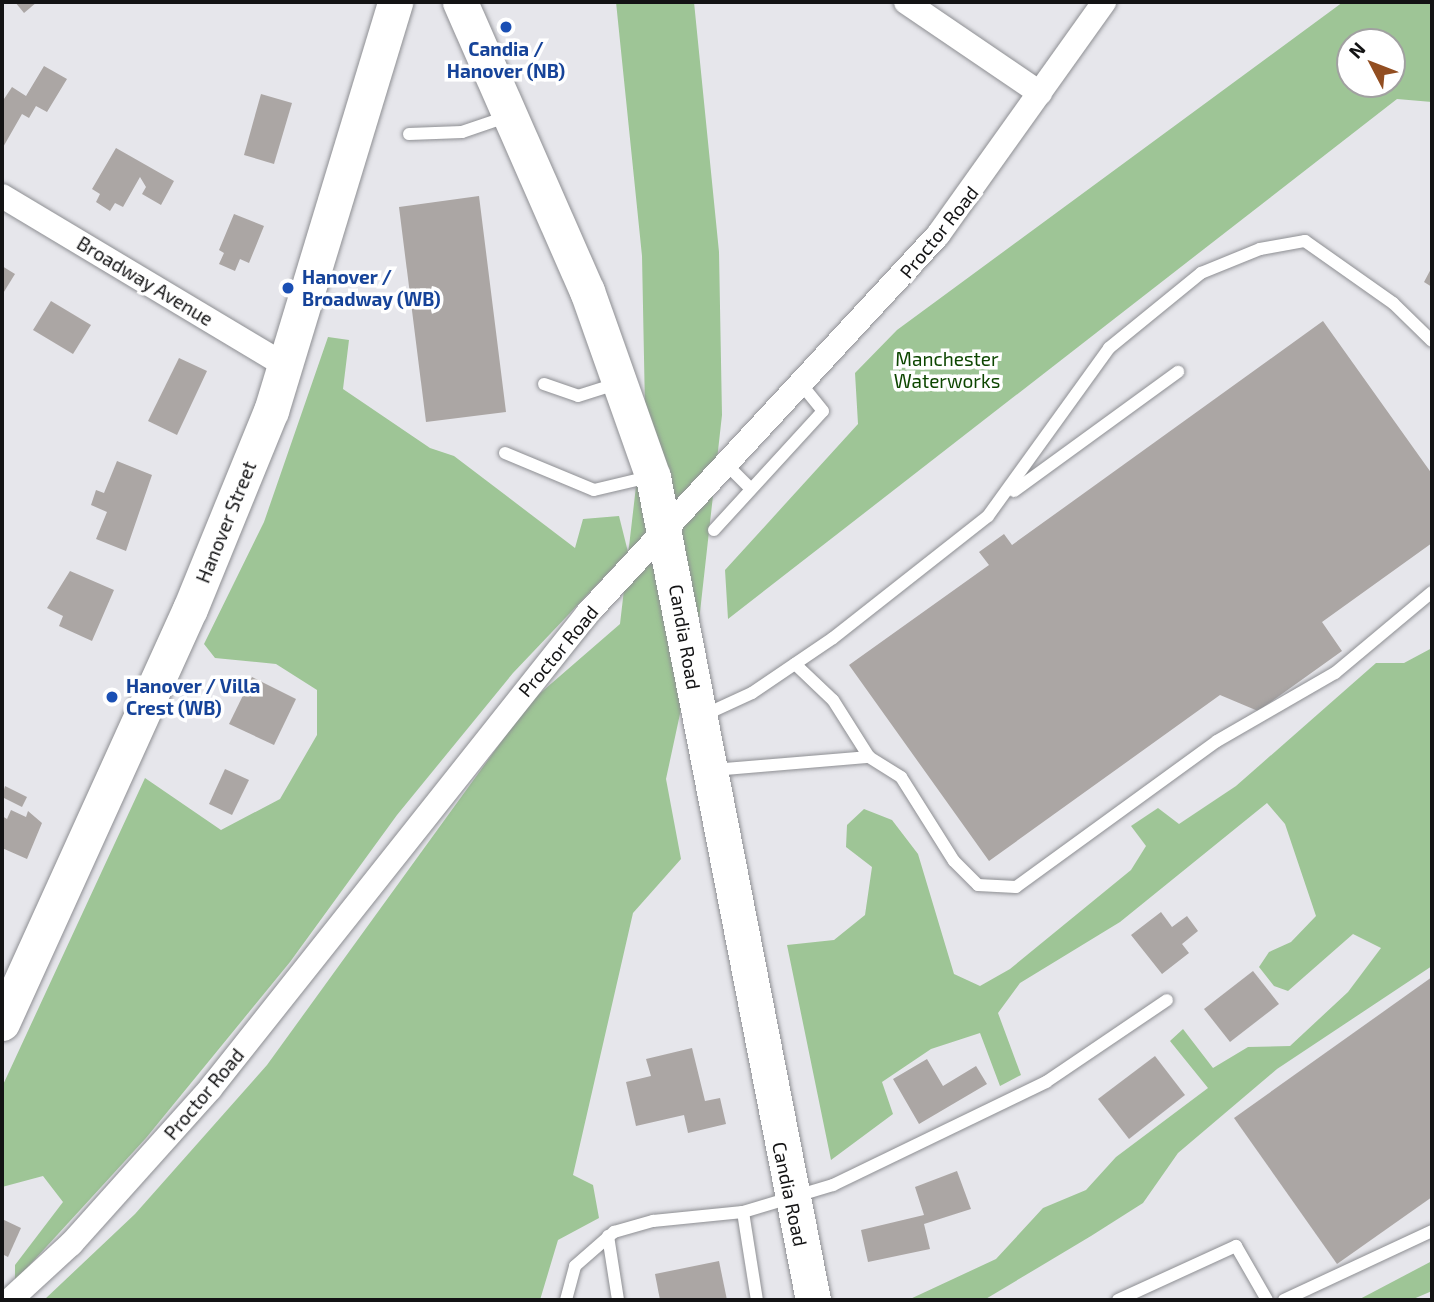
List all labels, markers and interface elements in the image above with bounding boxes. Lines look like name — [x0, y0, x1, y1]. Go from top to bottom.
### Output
marker: Candia / Hanover (NB) — [498, 19, 514, 35]
north arrow — [1336, 28, 1406, 98]
text: N — [1343, 37, 1370, 63]
place label: Candia / Hanover (NB) — [447, 38, 565, 82]
street label: Proctor Road — [895, 181, 983, 283]
street label: Broadway Avenue — [73, 231, 217, 331]
place label: Hanover / Broadway (WB) — [302, 266, 441, 310]
marker: Hanover / Broadway (WB) — [280, 280, 296, 296]
park label: Manchester Waterworks — [894, 348, 1000, 392]
street label: Hanover Street — [191, 458, 261, 586]
street label: Candia Road — [665, 583, 705, 691]
street label: Proctor Road — [513, 601, 603, 701]
place label: Hanover / Villa Crest (WB) — [126, 675, 261, 719]
marker: Hanover / Villa Crest (WB) — [104, 689, 120, 705]
street label: Proctor Road — [159, 1044, 249, 1144]
street label: Candia Road — [768, 1140, 812, 1248]

